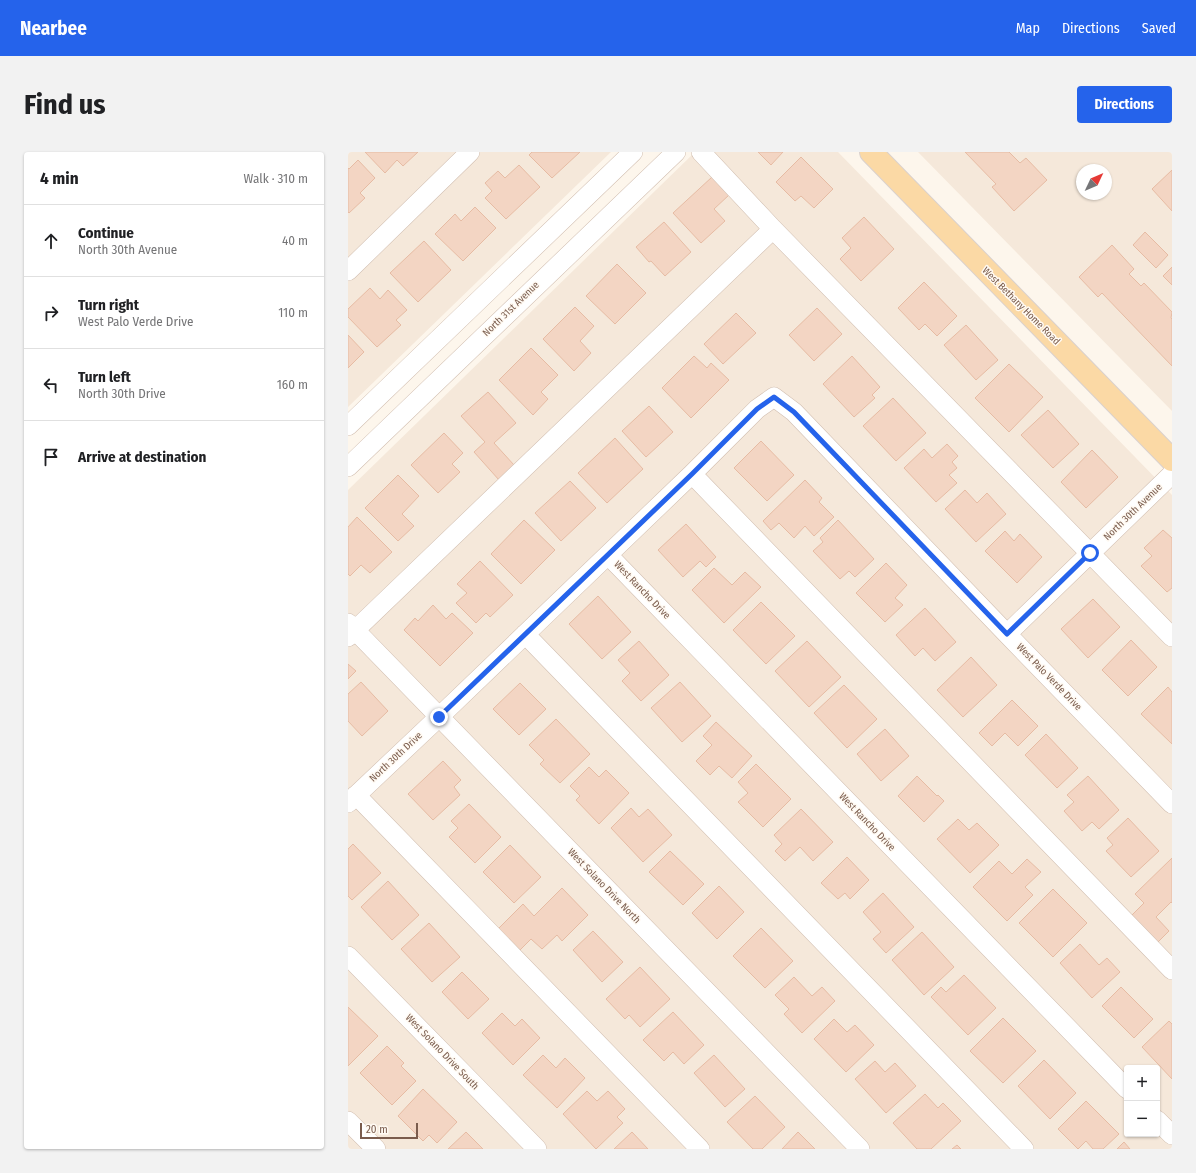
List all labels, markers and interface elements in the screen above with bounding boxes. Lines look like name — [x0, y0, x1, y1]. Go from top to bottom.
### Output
text: Nearbee — [20, 17, 87, 40]
text: Map — [1016, 20, 1040, 37]
text: Directions — [1062, 20, 1120, 37]
text: Saved — [1142, 20, 1176, 37]
button: Directions — [1077, 86, 1172, 123]
text: Find us — [24, 88, 106, 121]
north arrow — [1076, 164, 1112, 200]
text: 4 min — [40, 168, 79, 189]
text: Walk · 310 m — [244, 171, 308, 186]
text: Continue — [78, 224, 134, 242]
icon: ahead — [40, 230, 62, 252]
text: 40 m — [282, 233, 308, 248]
text: North 30th Avenue — [78, 242, 177, 257]
street label: West Bethany Home Road — [980, 265, 1062, 347]
street label: North 31st Avenue — [480, 279, 542, 339]
text: Turn right — [78, 296, 139, 314]
icon: right — [40, 302, 62, 324]
text: 110 m — [278, 305, 308, 320]
text: West Palo Verde Drive — [78, 314, 193, 329]
text: Turn left — [78, 368, 131, 386]
icon: left — [40, 374, 62, 396]
text: 160 m — [277, 377, 308, 392]
text: North 30th Drive — [78, 386, 166, 401]
icon: arrive — [40, 446, 62, 468]
text: Arrive at destination — [78, 448, 206, 466]
street label: North 30th Avenue — [1101, 481, 1165, 543]
route start — [1081, 544, 1099, 562]
street label: West Rancho Drive — [611, 558, 673, 622]
street label: West Palo Verde Drive — [1014, 641, 1084, 713]
route end — [430, 708, 448, 726]
street label: North 30th Drive — [367, 730, 425, 784]
street label: West Rancho Drive — [836, 790, 898, 854]
street label: West Solano Drive North — [565, 846, 643, 926]
street label: West Solano Drive South — [403, 1012, 481, 1092]
map controls — [1124, 1065, 1160, 1137]
button: + — [1124, 1065, 1160, 1101]
button: − — [1124, 1101, 1160, 1137]
scale bar — [360, 1121, 418, 1140]
text: 20 m — [366, 1123, 388, 1136]

